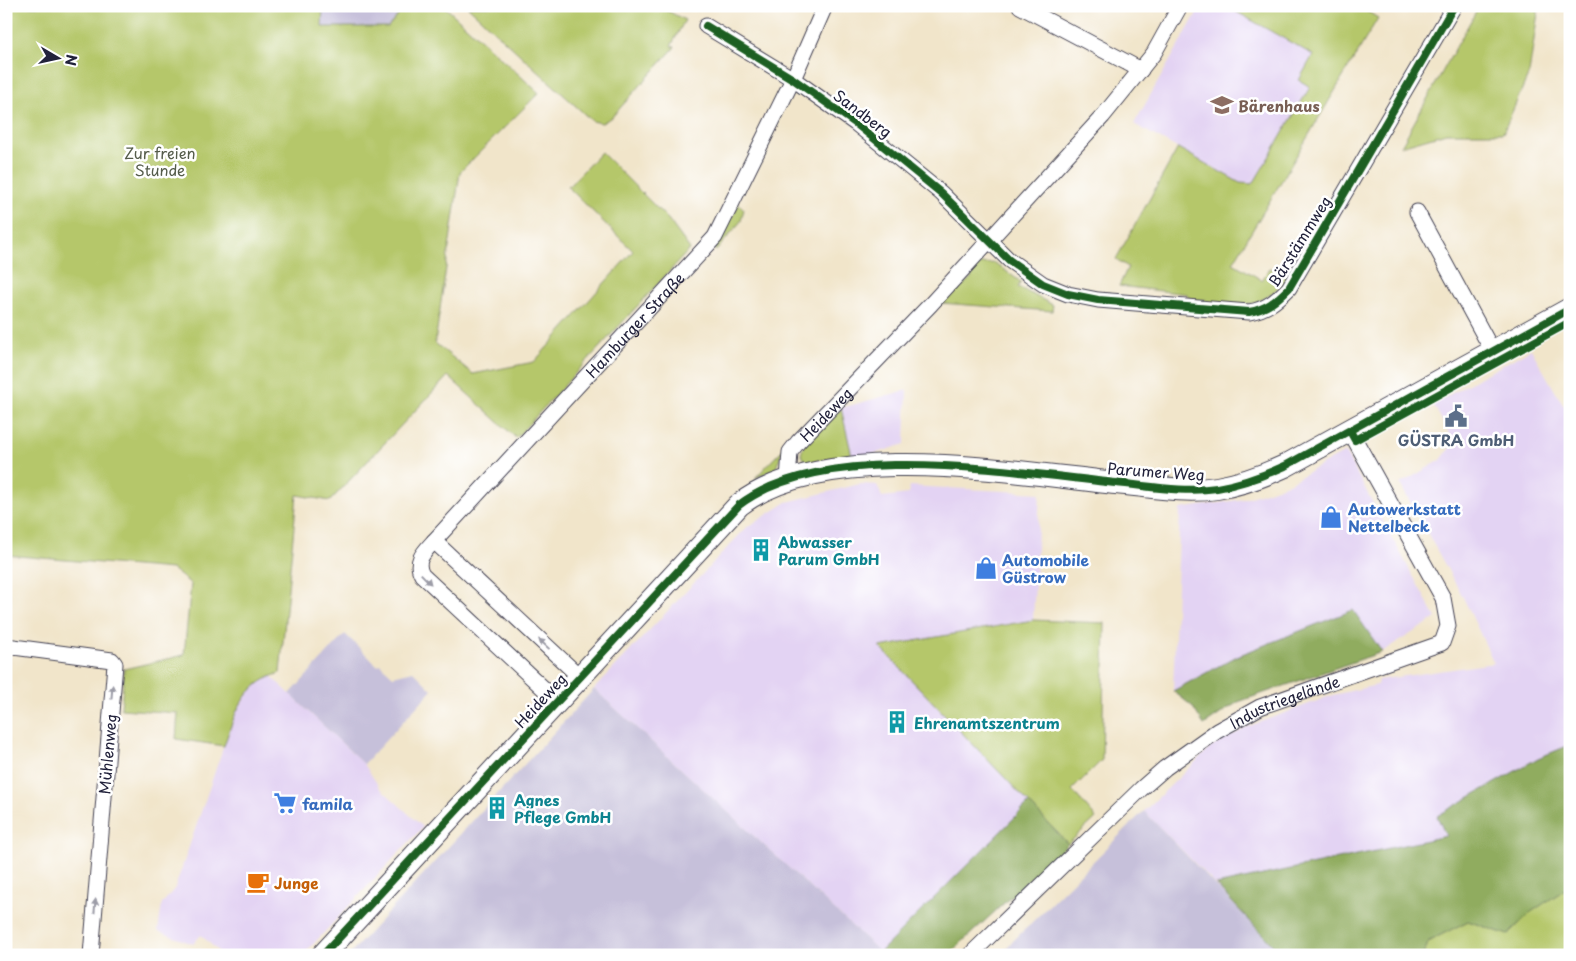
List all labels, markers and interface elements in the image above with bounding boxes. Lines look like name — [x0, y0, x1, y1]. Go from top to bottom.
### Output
north arrow — [32, 32, 82, 82]
text: N — [60, 53, 83, 67]
street label: Sandberg — [829, 83, 897, 143]
school or university icon: Bärenhaus — [1209, 92, 1235, 118]
place label: Bärenhaus — [1238, 94, 1320, 117]
park label: Zur freien Stunde — [124, 141, 196, 181]
street label: Bärstämmweg — [1262, 191, 1336, 291]
street label: Hamburger Straße — [579, 266, 689, 382]
street label: Heideweg — [793, 381, 857, 446]
public building icon: GÜSTRA GmbH — [1443, 403, 1469, 429]
place label: GÜSTRA GmbH — [1398, 428, 1514, 451]
street label: Parumer Weg — [1107, 456, 1205, 486]
place label: Autowerkstatt Nettelbeck — [1348, 497, 1461, 537]
shop icon: Autowerkstatt Nettelbeck — [1318, 504, 1344, 530]
place label: Abwasser Parum GmbH — [778, 530, 880, 570]
building icon: Abwasser Parum GmbH — [748, 537, 774, 563]
place label: Automobile Güstrow — [1002, 548, 1089, 588]
shop icon: Automobile Güstrow — [973, 555, 999, 581]
one-way arrow — [420, 573, 432, 585]
one-way arrow — [539, 638, 551, 650]
street label: Heideweg — [509, 667, 571, 733]
street label: Industriegelände — [1225, 668, 1343, 734]
one-way arrow — [109, 684, 117, 700]
building icon: Ehrenamtszentrum — [884, 709, 910, 735]
place label: Ehrenamtszentrum — [914, 711, 1060, 734]
street label: Mühlenweg — [92, 713, 122, 795]
place label: Agnes Pflege GmbH — [514, 788, 611, 828]
supermarket icon: famila — [272, 790, 298, 816]
place label: famila — [302, 792, 354, 815]
building icon: Agnes Pflege GmbH — [484, 795, 510, 821]
cafe icon: Junge — [245, 869, 271, 895]
place label: Junge — [274, 871, 318, 894]
one-way arrow — [91, 898, 99, 914]

